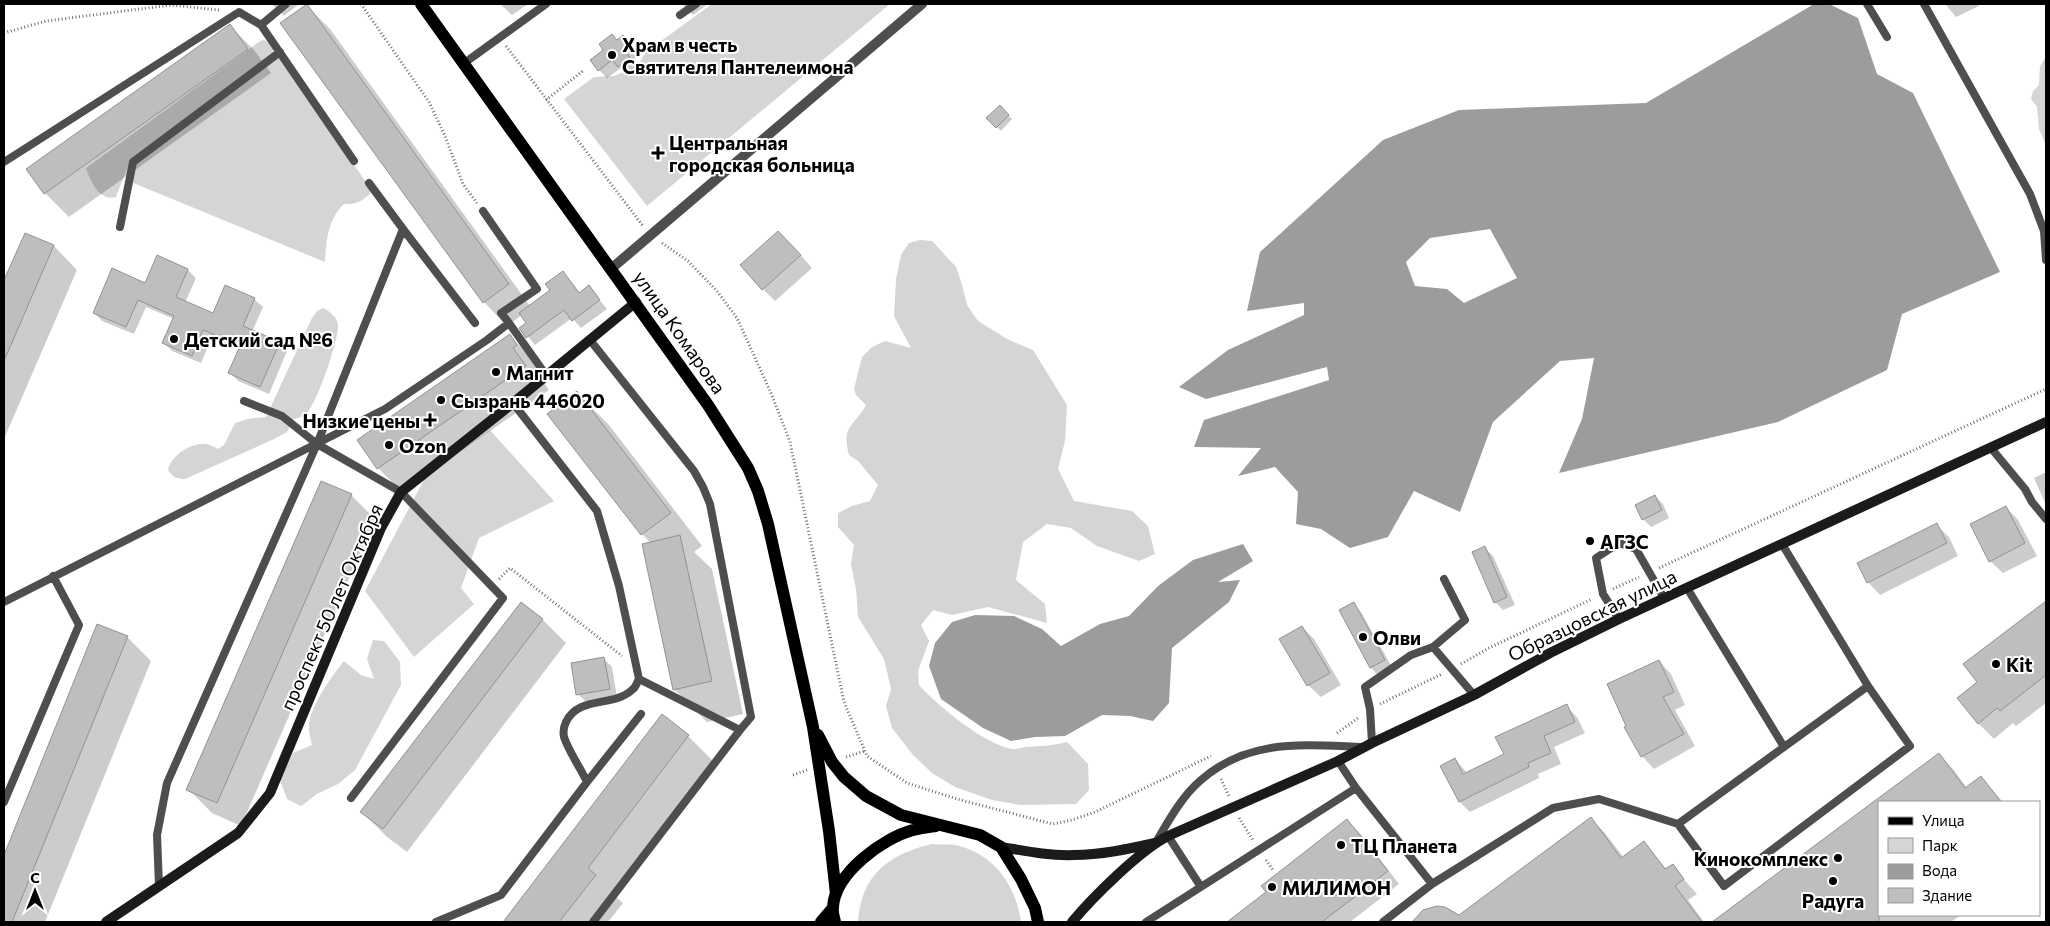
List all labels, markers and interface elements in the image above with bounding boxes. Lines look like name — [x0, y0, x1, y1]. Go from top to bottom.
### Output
place label: Храм в честь Святителя Пантелеимона — [622, 33, 853, 78]
marker: Храм в честь Святителя Пантелеимона — [606, 49, 618, 61]
place label: Центральная городская больница — [669, 131, 855, 176]
marker: Центральная городская больница — [651, 146, 665, 160]
street label: улица Комарова — [629, 266, 731, 398]
place label: Детский сад №6 — [184, 328, 333, 351]
marker: Детский сад №6 — [168, 333, 180, 345]
place label: Магнит — [506, 361, 574, 384]
marker: Магнит — [490, 366, 502, 378]
place label: Сызрань 446020 — [451, 389, 605, 412]
marker: Сызрань 446020 — [435, 394, 447, 406]
place label: Низкие цены — [302, 409, 420, 432]
marker: Низкие цены — [424, 414, 436, 426]
place label: Ozon — [399, 434, 447, 457]
marker: Ozon — [383, 439, 395, 451]
street label: проспект 50 лет Октября — [275, 500, 387, 714]
place label: АГЗС — [1600, 530, 1649, 553]
marker: АГЗС — [1584, 535, 1596, 547]
street label: Образцовская улица — [1504, 564, 1680, 666]
place label: Олви — [1373, 626, 1421, 649]
marker: Олви — [1357, 631, 1369, 643]
place label: Kit — [2006, 653, 2033, 676]
marker: Kit — [1990, 658, 2002, 670]
legend — [1878, 801, 2040, 916]
text: Улица — [1922, 811, 1964, 829]
place label: ТЦ Планета — [1351, 834, 1457, 857]
text: Парк — [1922, 836, 1958, 854]
marker: ТЦ Планета — [1335, 839, 1347, 851]
place label: Кинокомплекс — [1694, 847, 1828, 870]
marker: Кинокомплекс — [1832, 852, 1844, 864]
text: Вода — [1922, 861, 1957, 879]
north arrow — [10, 866, 60, 916]
text: С — [30, 869, 40, 886]
marker: Радуга — [1827, 875, 1839, 887]
place label: МИЛИМОН — [1282, 876, 1391, 899]
marker: МИЛИМОН — [1266, 881, 1278, 893]
text: Здание — [1922, 886, 1972, 904]
place label: Радуга — [1802, 889, 1864, 912]

